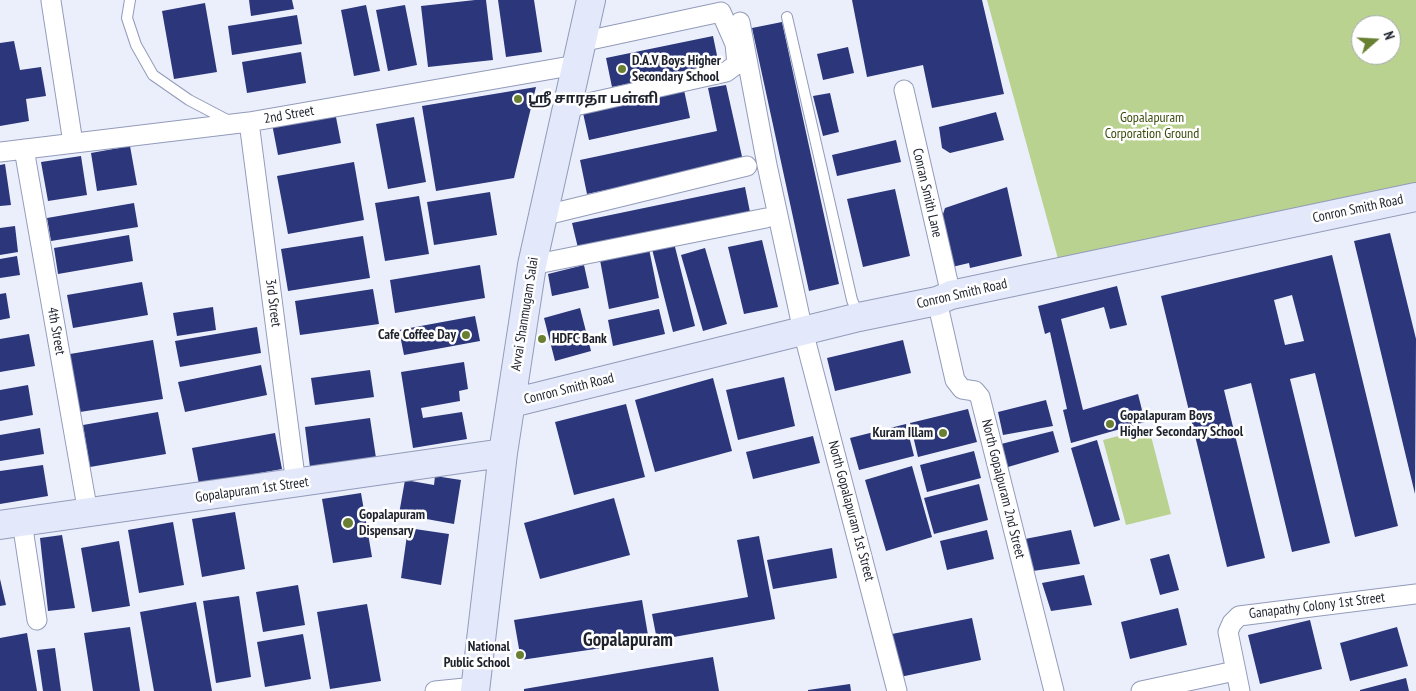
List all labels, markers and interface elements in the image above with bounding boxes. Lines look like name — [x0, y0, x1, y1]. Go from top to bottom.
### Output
north arrow — [1351, 15, 1401, 65]
text: N — [1379, 29, 1399, 42]
place label: D.A.V Boys Higher Secondary School — [632, 53, 721, 85]
marker: D.A.V Boys Higher Secondary School — [616, 63, 628, 75]
place label: ஸ்ரீ சாரதா பள்ளி — [528, 91, 658, 107]
marker: ஸ்ரீ சாரதா பள்ளி — [512, 93, 524, 105]
street label: 2nd Street — [263, 102, 315, 128]
park label: Gopalapuram Corporation Ground — [1105, 110, 1199, 142]
street label: Conran Smith Lane — [909, 147, 945, 239]
street label: Conron Smith Road — [1311, 191, 1405, 227]
street label: Avvai Shanmugam Salai — [508, 256, 542, 372]
street label: Conron Smith Road — [915, 275, 1009, 313]
street label: 3rd Street — [262, 278, 284, 328]
street label: 4th Street — [44, 306, 68, 356]
place label: Cafe Coffee Day — [378, 327, 456, 343]
marker: Cafe Coffee Day — [460, 329, 472, 341]
place label: HDFC Bank — [552, 331, 607, 347]
marker: HDFC Bank — [536, 333, 548, 345]
street label: Conron Smith Road — [522, 370, 616, 408]
place label: Gopalapuram Boys Higher Secondary School — [1120, 408, 1243, 441]
street label: North Gopalpuram 2nd Street — [978, 418, 1028, 560]
marker: Gopalapuram Boys Higher Secondary School — [1104, 418, 1116, 430]
place label: Kuram Illam — [872, 425, 933, 441]
marker: Kuram Illam — [937, 427, 949, 439]
street label: North Gopalapuram 1st Street — [824, 439, 878, 583]
street label: Gopalapuram 1st Street — [194, 474, 310, 506]
place label: Gopalapuram Dispensary — [359, 507, 425, 540]
marker: Gopalapuram Dispensary — [341, 516, 355, 530]
street label: Ganapathy Colony 1st Street — [1248, 589, 1386, 623]
district label: Gopalapuram — [583, 630, 673, 652]
place label: National Public School — [444, 639, 510, 672]
marker: National Public School — [514, 649, 526, 661]

